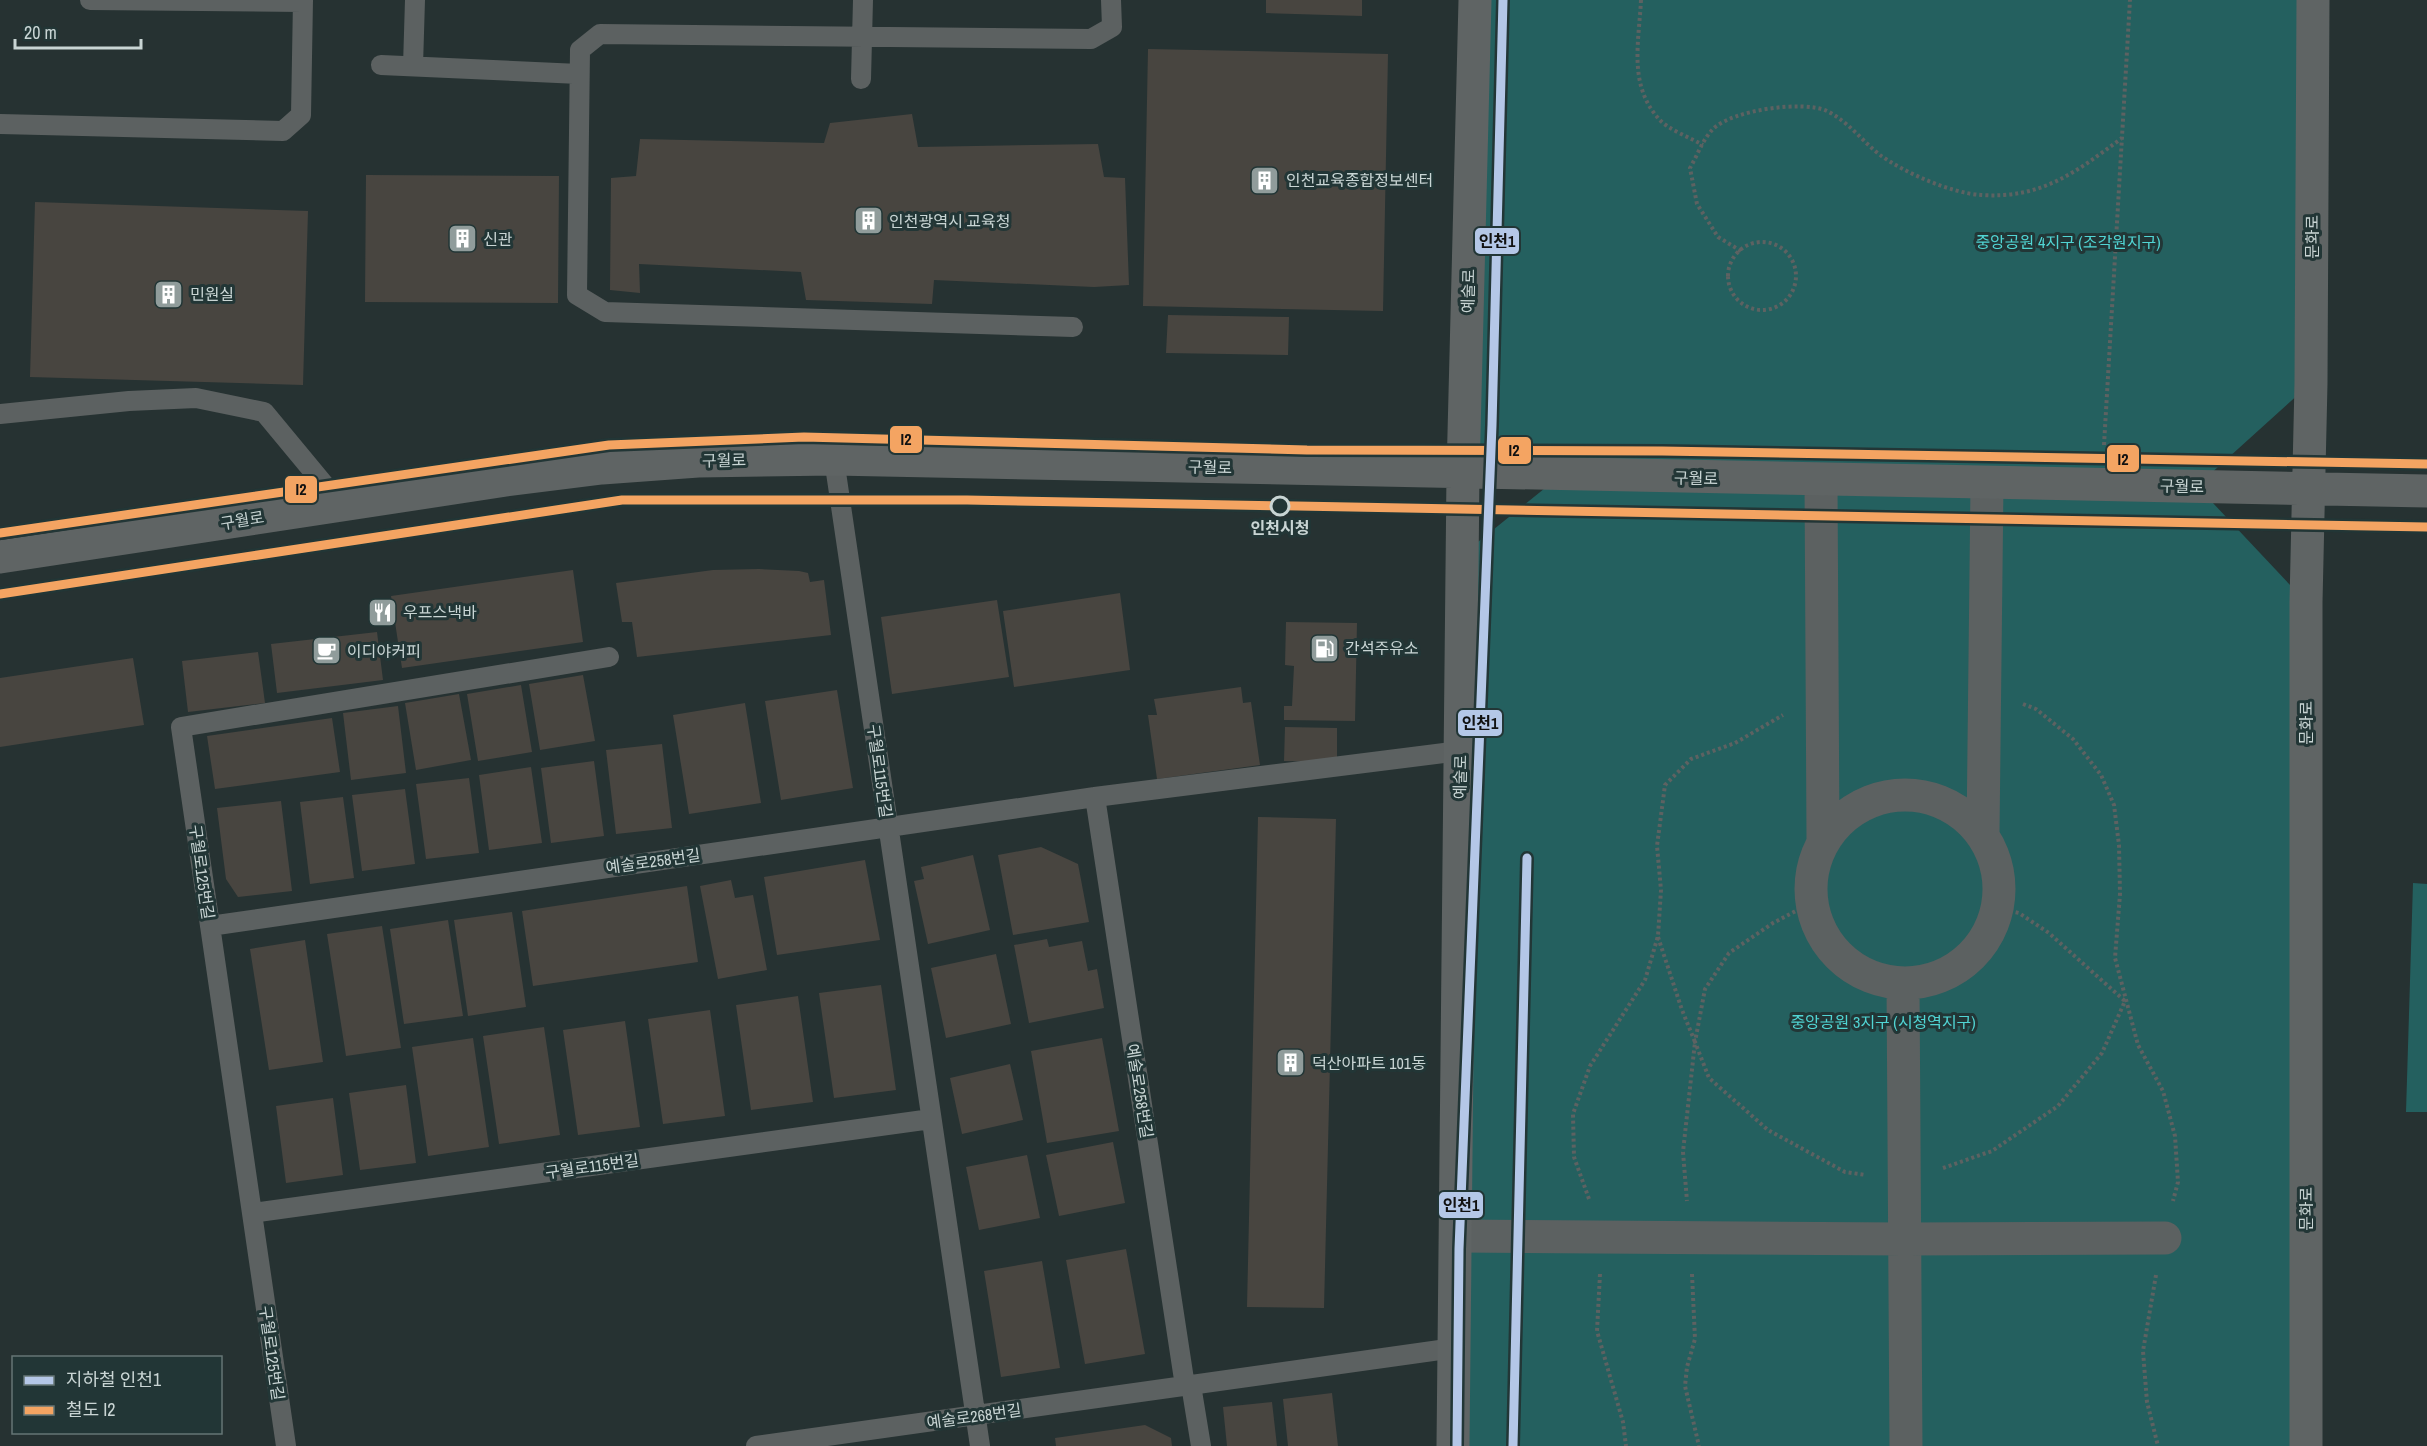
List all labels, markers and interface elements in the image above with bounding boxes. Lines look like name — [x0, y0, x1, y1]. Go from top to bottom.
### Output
scale bar — [15, 12, 141, 50]
text: 20 m — [24, 20, 57, 45]
building icon: 인천교육종합정보센터 — [1249, 164, 1281, 196]
place label: 인천교육종합정보센터 — [1286, 169, 1433, 191]
building icon: 인천광역시 교육청 — [852, 205, 884, 237]
place label: 인천광역시 교육청 — [889, 210, 1010, 232]
street label: 문화로 — [2301, 215, 2323, 259]
building icon: 신관 — [446, 223, 478, 255]
line badge: 인천1 — [1474, 227, 1520, 255]
place label: 신관 — [483, 228, 513, 250]
text: 인천1 — [1479, 230, 1516, 252]
park label: 중앙공원 4지구 (조각원지구) — [1975, 231, 2161, 253]
street label: 예술로 — [1457, 268, 1479, 313]
building icon: 민원실 — [153, 278, 185, 310]
place label: 민원실 — [190, 283, 234, 305]
line badge: I2 — [889, 425, 923, 454]
text: I2 — [901, 428, 911, 450]
line badge: I2 — [1497, 436, 1532, 465]
text: I2 — [1509, 439, 1519, 461]
line badge: I2 — [2106, 444, 2140, 473]
text: I2 — [2118, 448, 2128, 470]
street label: 구월로 — [702, 449, 747, 471]
street label: 구월로 — [1188, 456, 1233, 478]
street label: 구월로 — [1674, 467, 1719, 489]
line badge: I2 — [284, 475, 318, 504]
street label: 구월로 — [2160, 475, 2205, 497]
text: I2 — [296, 478, 306, 500]
marker: 인천시청 — [1270, 496, 1290, 516]
street label: 구월로 — [218, 506, 266, 534]
place label: 인천시청 — [1251, 517, 1309, 539]
restaurant icon: 우프스낵바 — [366, 596, 398, 628]
place label: 우프스낵바 — [403, 601, 477, 623]
fuel station icon: 간석주유소 — [1308, 632, 1340, 664]
cafe icon: 이디야커피 — [310, 635, 342, 667]
place label: 간석주유소 — [1345, 637, 1419, 659]
place label: 이디야커피 — [347, 640, 421, 662]
street label: 문화로 — [2295, 701, 2317, 745]
line badge: 인천1 — [1457, 709, 1503, 737]
text: 인천1 — [1462, 712, 1499, 734]
street label: 구월로115번길 — [863, 723, 897, 819]
street label: 예술로 — [1449, 754, 1471, 799]
street label: 구월로125번길 — [184, 823, 220, 921]
street label: 예술로258번길 — [604, 843, 702, 879]
park label: 중앙공원 3지구 (시청역지구) — [1790, 1011, 1976, 1033]
street label: 예술로258번길 — [1122, 1042, 1158, 1140]
building icon: 덕산아파트 101동 — [1275, 1047, 1307, 1079]
place label: 덕산아파트 101동 — [1312, 1052, 1426, 1074]
street label: 구월로115번길 — [544, 1149, 640, 1183]
street label: 문화로 — [2295, 1187, 2317, 1231]
line badge: 인천1 — [1438, 1191, 1484, 1219]
text: 인천1 — [1443, 1194, 1480, 1216]
street label: 구월로125번길 — [254, 1304, 290, 1402]
legend — [12, 1356, 222, 1434]
text: 지하철 인천1 — [66, 1367, 162, 1392]
text: 철도 I2 — [66, 1397, 116, 1422]
street label: 예술로268번길 — [925, 1398, 1023, 1434]

